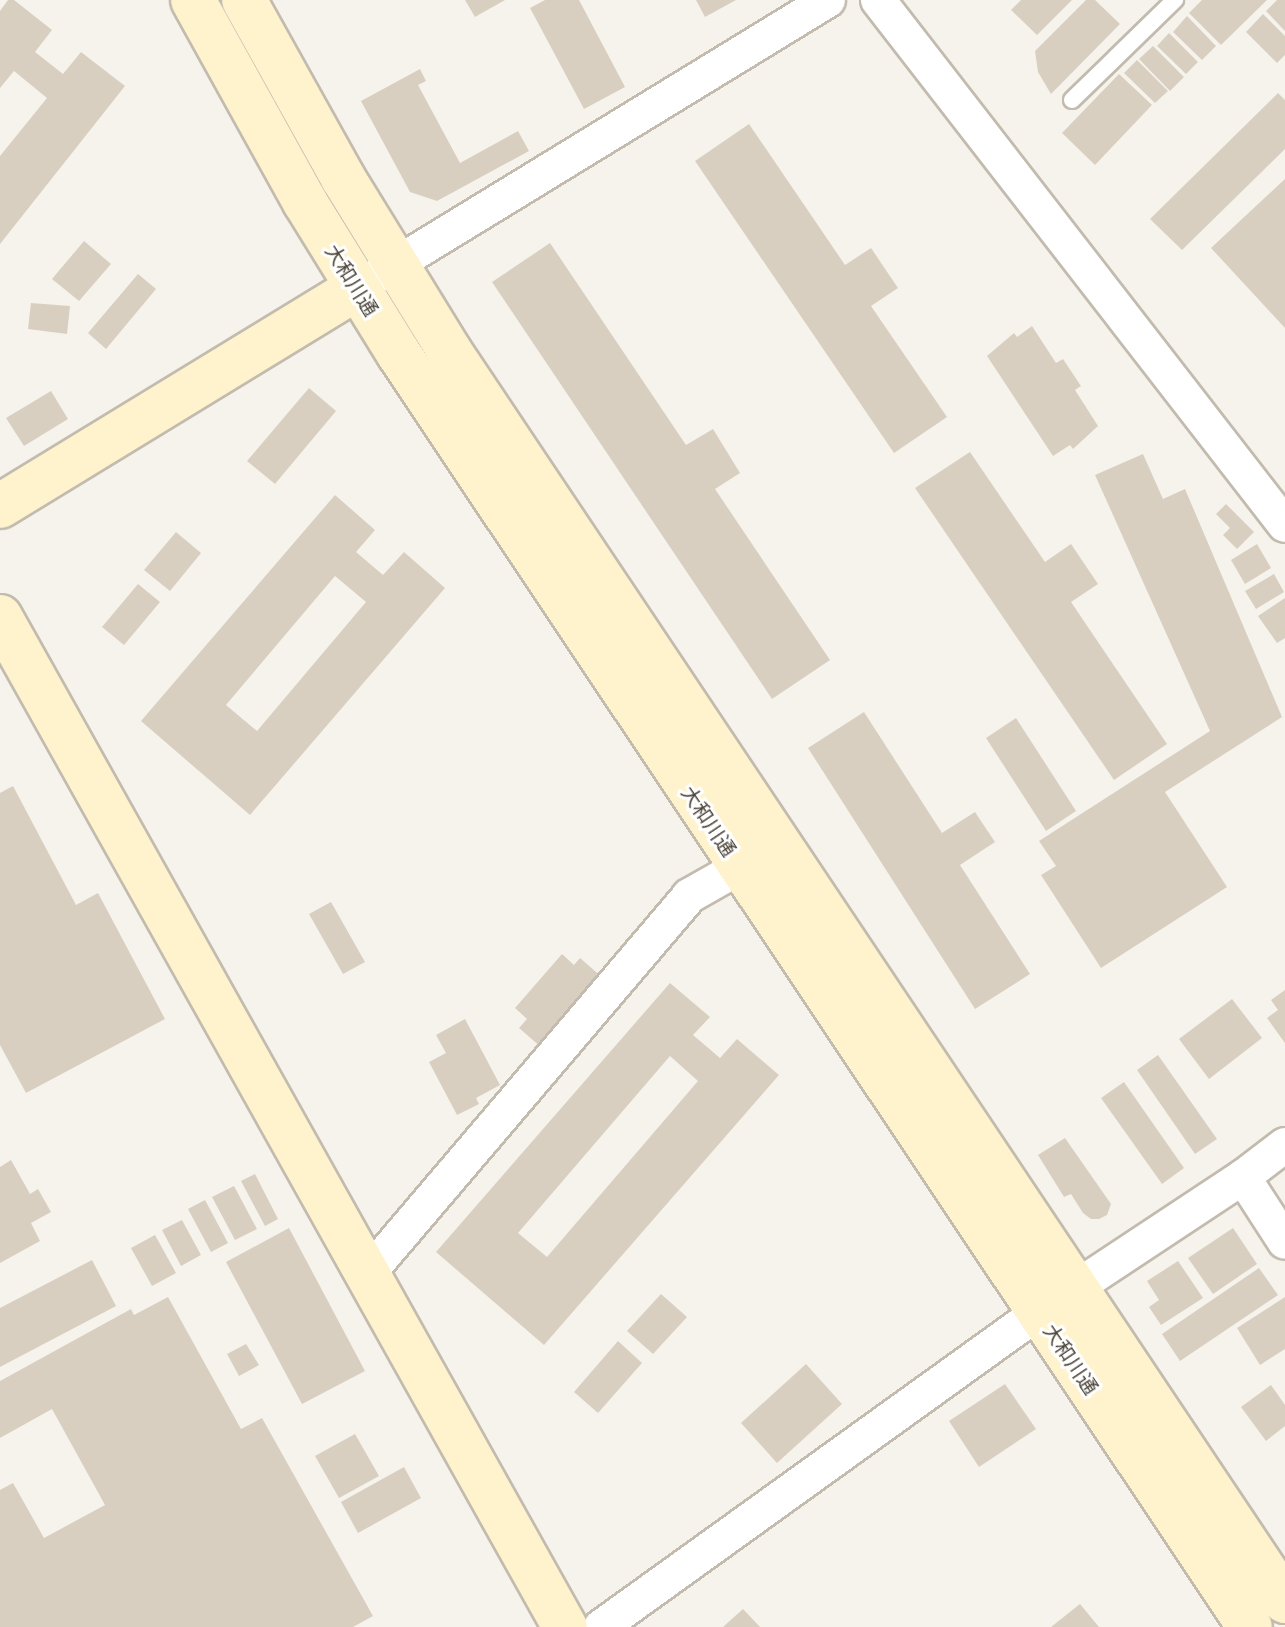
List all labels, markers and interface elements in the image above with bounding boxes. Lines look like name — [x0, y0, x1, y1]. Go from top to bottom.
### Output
street label: 大和川通 — [321, 240, 383, 320]
street label: 大和川通 — [677, 781, 741, 861]
street label: 大和川通 — [1039, 1319, 1103, 1399]

